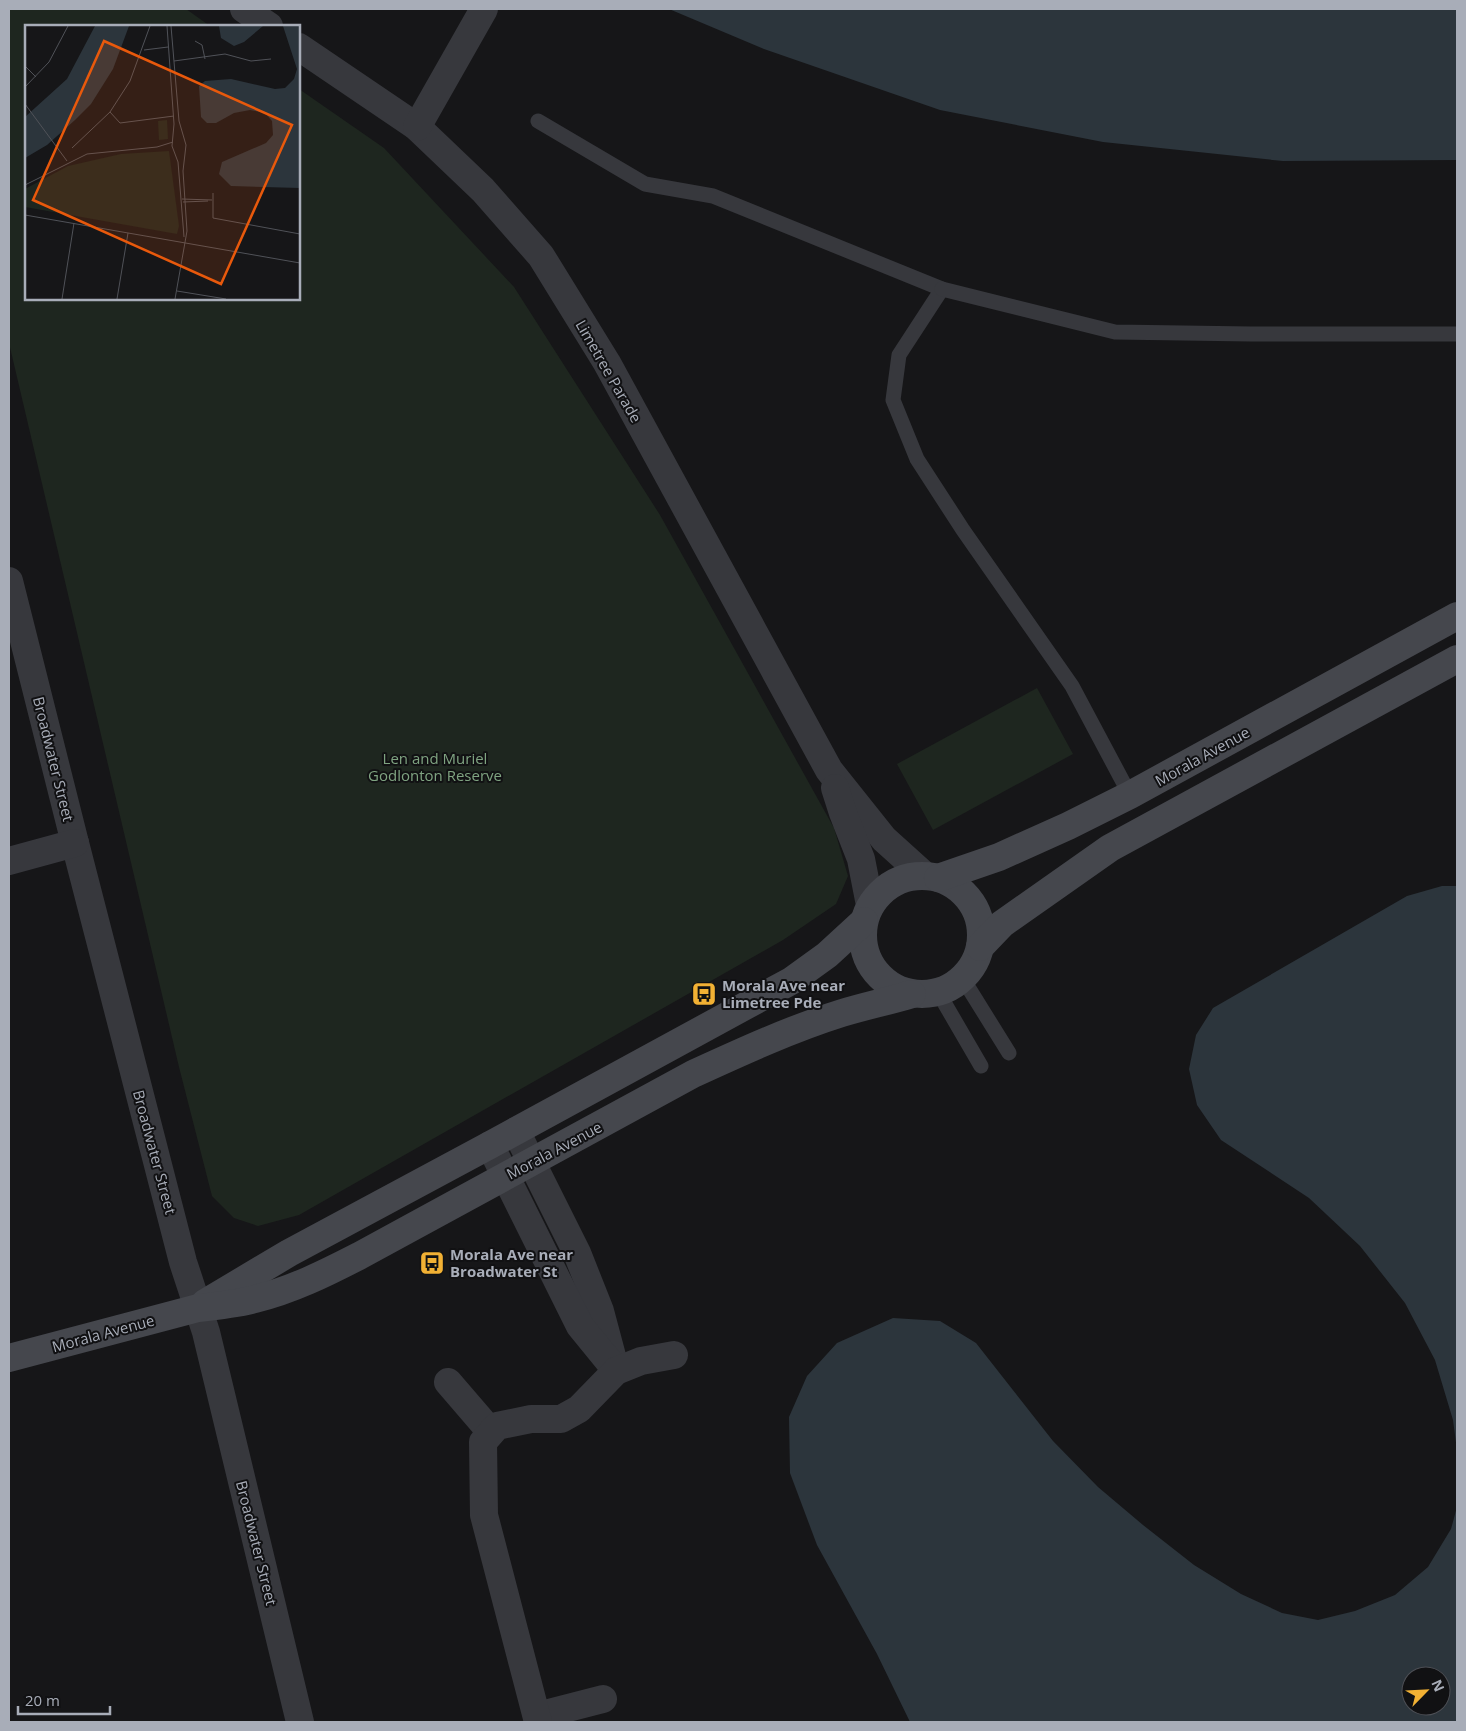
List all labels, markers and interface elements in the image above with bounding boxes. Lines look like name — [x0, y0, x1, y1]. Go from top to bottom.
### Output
inset map — [25, 25, 300, 300]
street label: Limetree Parade — [571, 316, 647, 426]
street label: Broadwater Street — [29, 694, 79, 824]
street label: Morala Avenue — [1151, 722, 1253, 790]
park label: Len and Muriel Godlonton Reserve — [368, 748, 502, 785]
place label: Morala Ave near Limetree Pde — [722, 975, 845, 1012]
bus stop icon: Morala Ave near Limetree Pde — [691, 981, 717, 1007]
street label: Broadwater Street — [129, 1088, 181, 1216]
street label: Morala Avenue — [503, 1116, 605, 1184]
place label: Morala Ave near Broadwater St — [450, 1244, 573, 1281]
bus stop icon: Morala Ave near Broadwater St — [419, 1250, 445, 1276]
street label: Morala Avenue — [50, 1310, 156, 1356]
street label: Broadwater Street — [232, 1478, 282, 1608]
north arrow — [1401, 1666, 1451, 1716]
text: N — [1427, 1676, 1449, 1695]
scale bar — [18, 1684, 110, 1716]
text: 20 m — [25, 1690, 60, 1710]

